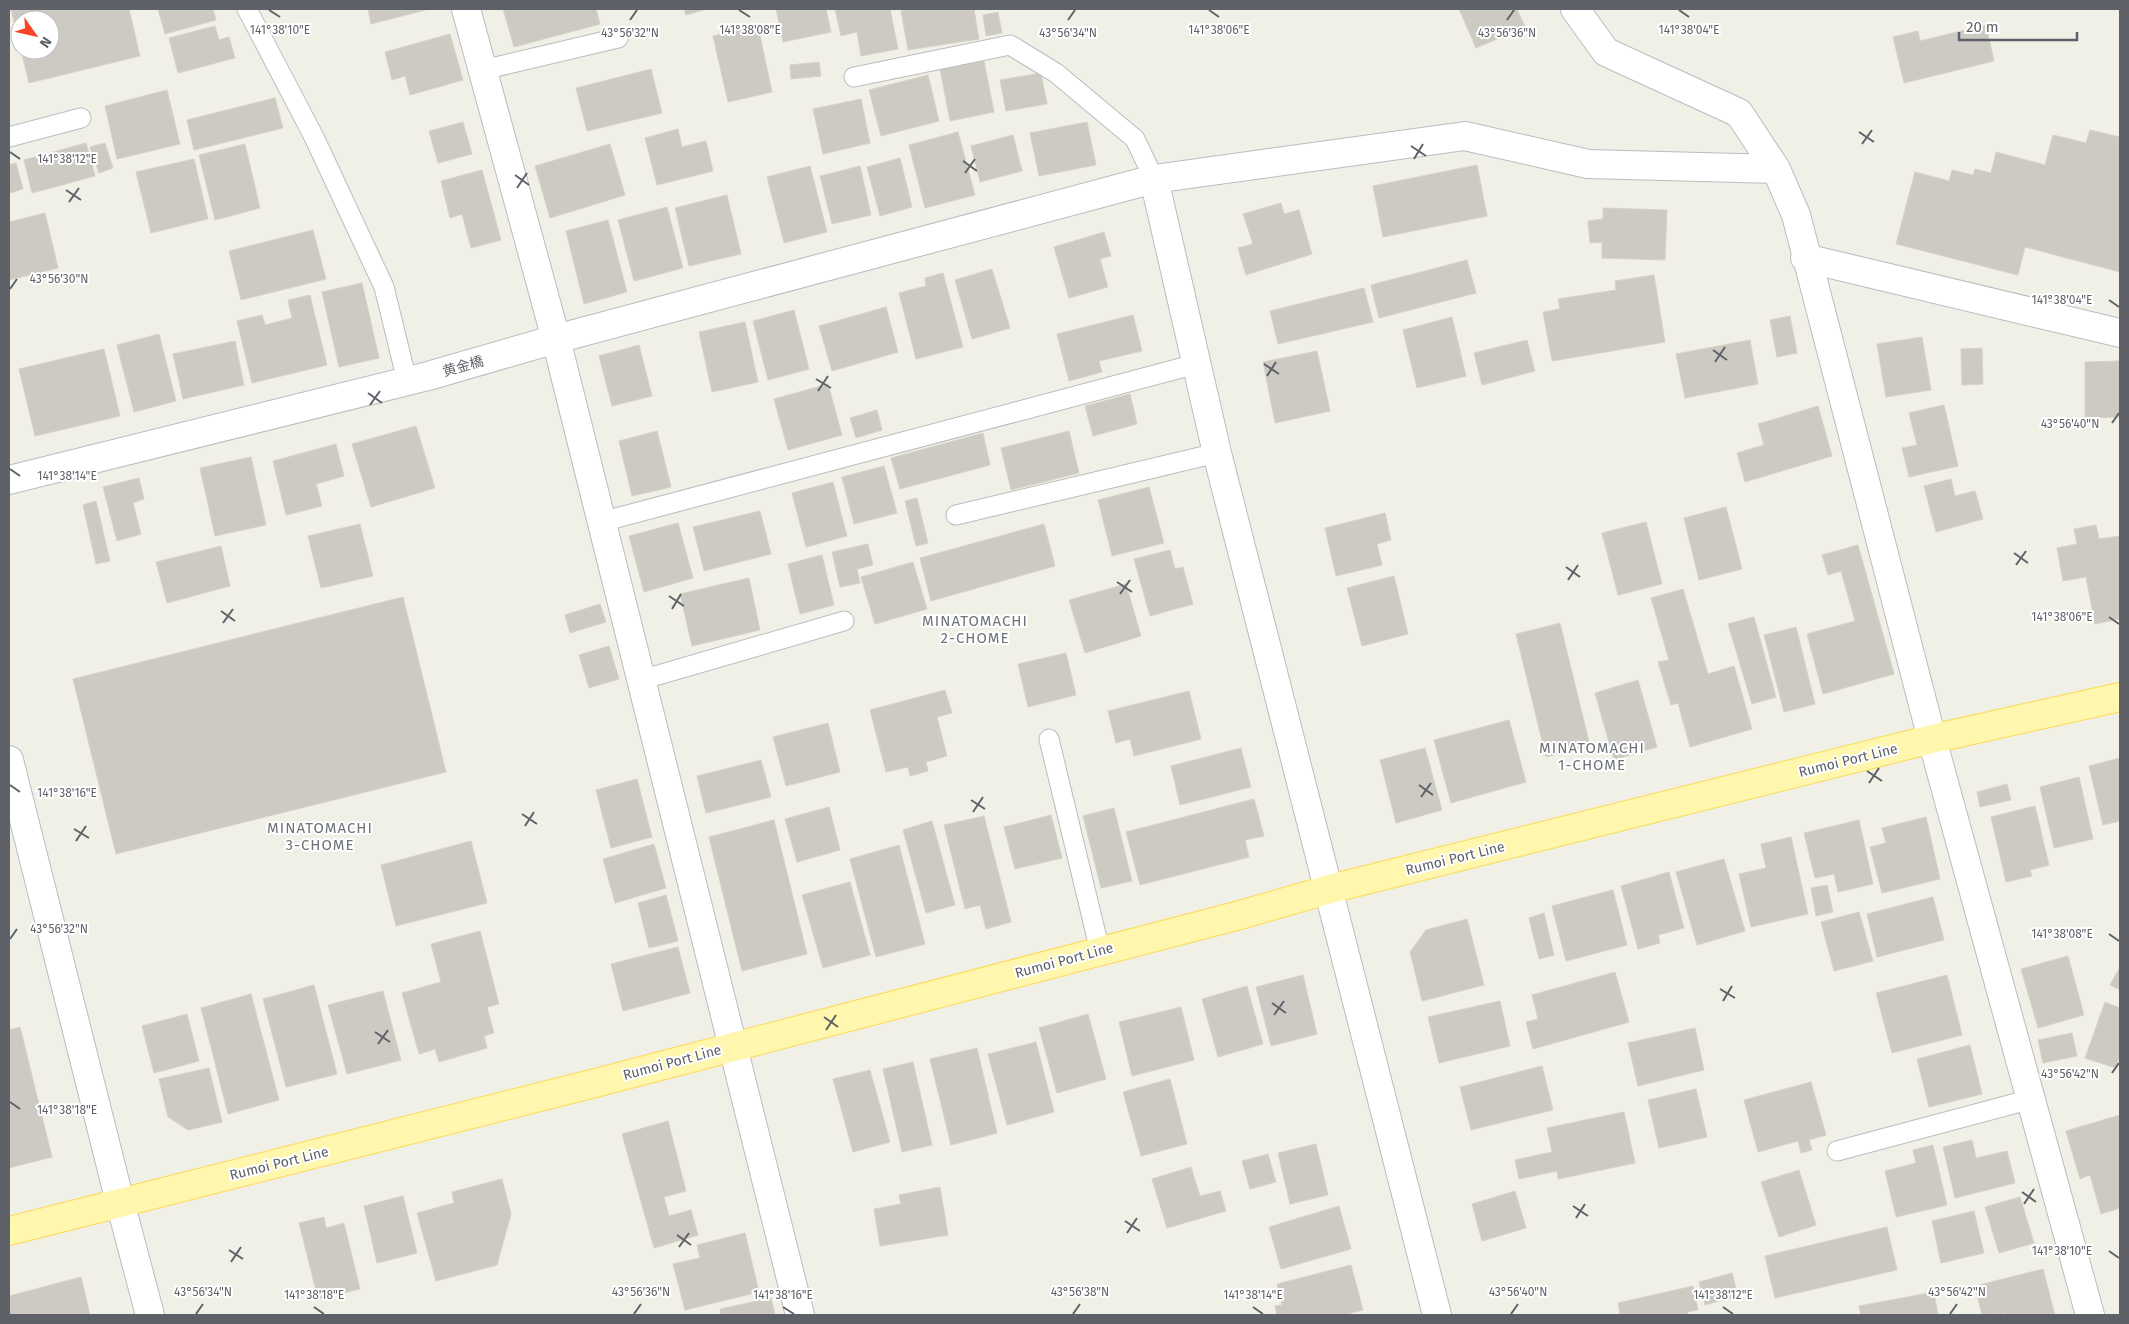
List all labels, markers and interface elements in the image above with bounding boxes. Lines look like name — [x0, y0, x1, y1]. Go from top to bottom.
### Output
north arrow — [10, 10, 60, 60]
scale bar — [1959, 10, 2076, 42]
text: 20 m — [1966, 18, 1999, 36]
text: 141°38'10"E — [250, 23, 310, 37]
text: 141°38'08"E — [719, 23, 781, 37]
text: 141°38'06"E — [1188, 23, 1250, 37]
text: 141°38'04"E — [1659, 23, 1719, 37]
text: 43°56'32"N — [601, 26, 659, 40]
text: 43°56'34"N — [1039, 26, 1097, 40]
text: 43°56'36"N — [1478, 26, 1536, 40]
text: N — [36, 33, 55, 51]
text: 141°38'12"E — [37, 152, 97, 166]
text: 43°56'30"N — [30, 272, 88, 286]
text: 141°38'04"E — [2032, 293, 2092, 307]
street label: 黄金橋 — [441, 353, 486, 380]
text: 43°56'40"N — [2041, 417, 2099, 431]
text: 141°38'14"E — [37, 469, 97, 483]
text: 141°38'06"E — [2031, 610, 2093, 624]
district label: MINATOMACHI 2-CHOME — [922, 612, 1028, 647]
district label: MINATOMACHI 1-CHOME — [1539, 739, 1645, 774]
street label: Rumoi Port Line — [1797, 740, 1899, 781]
text: 141°38'16"E — [37, 786, 97, 800]
district label: MINATOMACHI 3-CHOME — [267, 819, 373, 854]
street label: Rumoi Port Line — [1404, 838, 1506, 879]
text: 43°56'32"N — [30, 922, 88, 936]
text: 141°38'08"E — [2031, 927, 2093, 941]
street label: Rumoi Port Line — [1013, 939, 1115, 982]
street label: Rumoi Port Line — [621, 1041, 723, 1084]
text: 43°56'42"N — [2041, 1067, 2099, 1081]
text: 141°38'18"E — [37, 1103, 97, 1117]
street label: Rumoi Port Line — [228, 1143, 330, 1184]
text: 141°38'10"E — [2032, 1244, 2092, 1258]
text: 43°56'34"N — [174, 1285, 232, 1299]
text: 43°56'36"N — [612, 1285, 670, 1299]
text: 43°56'38"N — [1051, 1285, 1109, 1299]
text: 43°56'40"N — [1489, 1285, 1547, 1299]
text: 43°56'42"N — [1928, 1285, 1986, 1299]
text: 141°38'18"E — [284, 1288, 344, 1302]
text: 141°38'16"E — [753, 1288, 813, 1302]
text: 141°38'14"E — [1223, 1288, 1283, 1302]
text: 141°38'12"E — [1693, 1288, 1753, 1302]

